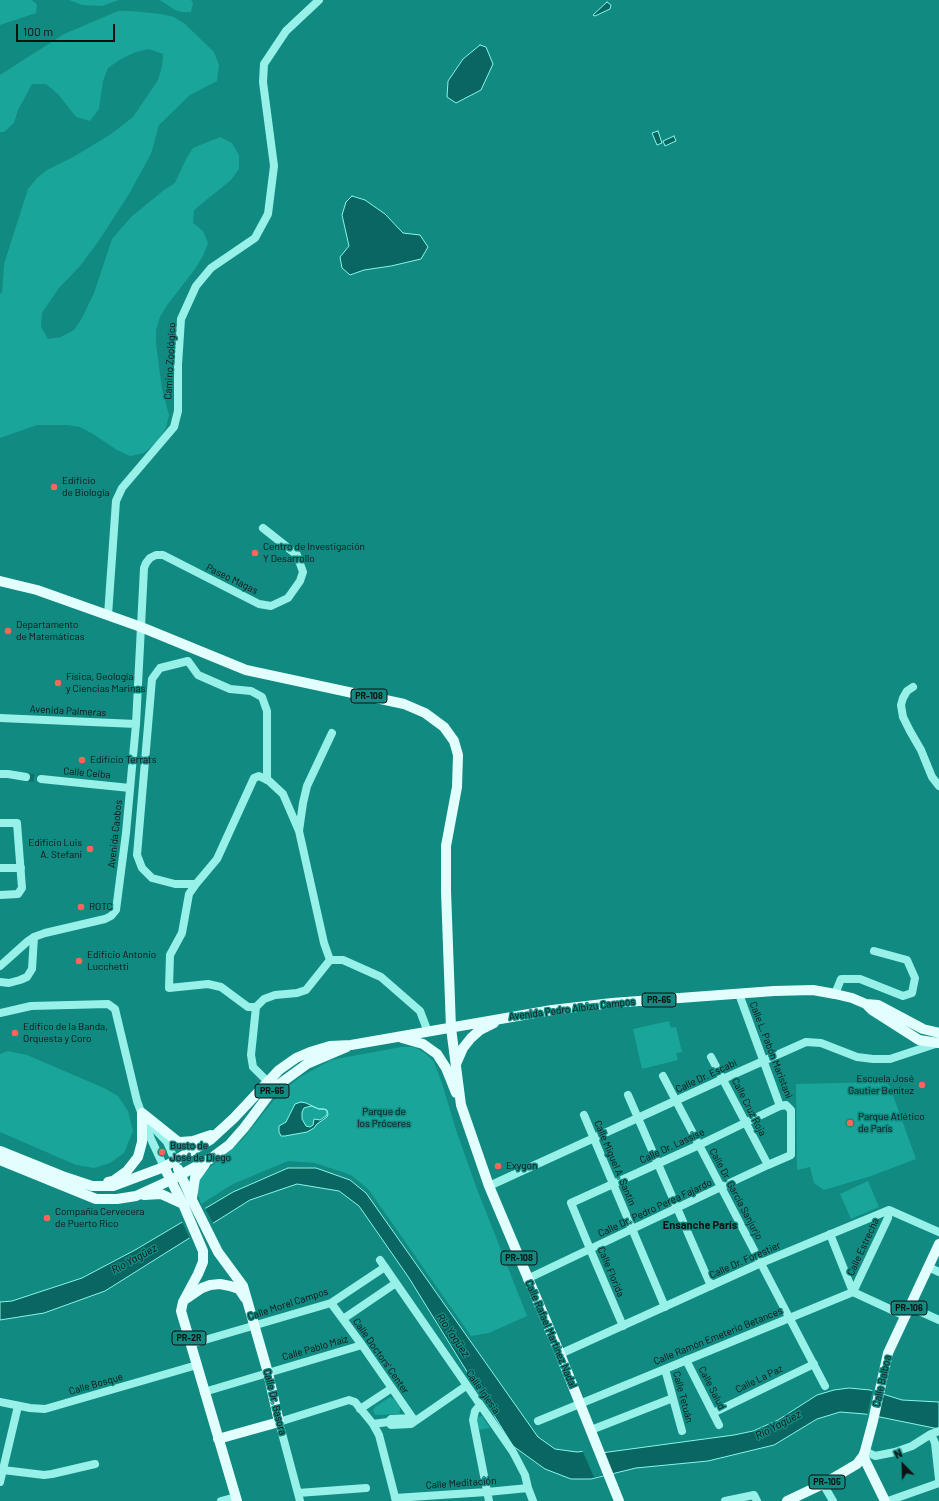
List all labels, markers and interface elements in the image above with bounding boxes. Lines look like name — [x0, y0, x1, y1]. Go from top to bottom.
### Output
scale bar — [18, 16, 117, 42]
text: 100 m — [23, 24, 53, 38]
street label: Camino Zoológico — [162, 322, 178, 400]
place label: Edificio de Biología — [62, 475, 109, 498]
marker: Edificio de Biología — [49, 482, 59, 492]
place label: Centro de Investigación Y Desarrollo — [263, 541, 365, 564]
marker: Centro de Investigación Y Desarrollo — [250, 548, 260, 558]
street label: Paseo Magas — [204, 561, 260, 597]
place label: Departamento de Matemáticas — [16, 619, 85, 642]
marker: Departamento de Matemáticas — [3, 626, 13, 636]
place label: Física, Geología y Ciencias Marinas — [66, 671, 145, 694]
marker: Física, Geología y Ciencias Marinas — [53, 678, 63, 688]
road number: PR-108 — [351, 689, 387, 703]
street label: Avenida Palmeras — [29, 703, 107, 719]
place label: Edificio Terrats — [90, 754, 156, 766]
marker: Edificio Terrats — [77, 755, 87, 765]
street label: Calle Ceiba — [63, 765, 111, 781]
street label: Avenida Caobos — [105, 799, 125, 869]
place label: Edificio Luis A. Stefani — [28, 837, 82, 860]
marker: Edificio Luis A. Stefani — [85, 844, 95, 854]
place label: ROTC — [89, 901, 113, 913]
marker: ROTC — [76, 902, 86, 912]
place label: Edificio Antonio Lucchetti — [87, 949, 156, 972]
marker: Edificio Antonio Lucchetti — [74, 956, 84, 966]
road number: PR-65 — [642, 993, 676, 1007]
street label: Avenida Pedro Albizu Campos — [508, 995, 636, 1023]
street label: Calle L. Pabón Maristani — [747, 1000, 795, 1100]
place label: Edifico de la Banda, Orquesta y Coro — [23, 1021, 108, 1044]
marker: Edifico de la Banda, Orquesta y Coro — [10, 1028, 20, 1038]
street label: Calle Dr. Escabí — [674, 1057, 738, 1095]
place label: Escuela José Gautier Benítez — [848, 1073, 914, 1096]
street label: Calle Cruz Roja — [729, 1076, 769, 1138]
marker: Escuela José Gautier Benítez — [917, 1080, 927, 1090]
road number: PR-65 — [255, 1084, 289, 1098]
park label: Parque de los Próceres — [357, 1106, 411, 1130]
place label: Parque Atlético de París — [858, 1111, 925, 1134]
marker: Parque Atlético de París — [845, 1118, 855, 1128]
street label: Calle Miguel A. Santín — [592, 1119, 638, 1207]
street label: Calle Dr. Lassise — [638, 1126, 706, 1166]
place label: Busto de José de Diego — [170, 1140, 231, 1164]
street label: Calle Dr. García Sanjurjo — [707, 1146, 765, 1242]
marker: Busto de José de Diego — [157, 1147, 167, 1157]
place label: Exygon — [506, 1160, 537, 1172]
marker: Exygon — [493, 1161, 503, 1171]
street label: Calle Dr. Pedro Perea Fajardo — [596, 1176, 714, 1240]
place label: Compañía Cervecera de Puerto Rico — [55, 1206, 144, 1230]
marker: Compañía Cervecera de Puerto Rico — [42, 1213, 52, 1223]
street label: Calle Estrecha — [844, 1216, 882, 1278]
district label: Ensanche París — [663, 1218, 737, 1232]
street label: Calle Dr. Forestier — [707, 1239, 783, 1281]
water label: Río Yagüez — [109, 1241, 159, 1277]
street label: Calle Florida — [595, 1245, 627, 1299]
road number: PR-108 — [501, 1251, 537, 1265]
street label: Calle Rafael Martínez Nadal — [523, 1278, 579, 1390]
street label: Calle Morel Campos — [246, 1285, 330, 1323]
road number: PR-106 — [891, 1301, 927, 1315]
street label: Calle Ramón Emeterio Betances — [652, 1305, 784, 1367]
water label: Río Yagüez — [434, 1311, 472, 1359]
street label: Calle Doctors' Center — [350, 1316, 412, 1396]
road number: PR-2R — [172, 1331, 206, 1345]
street label: Calle Pablo Maíz — [281, 1333, 349, 1363]
street label: Calle Balboa — [870, 1354, 894, 1408]
street label: Calle La Paz — [733, 1362, 785, 1396]
street label: Calle Salud — [696, 1364, 728, 1412]
street label: Calle Dr. Basora — [261, 1368, 289, 1436]
street label: Calle Iglesia — [463, 1368, 503, 1416]
street label: Calle Tetuán — [670, 1370, 696, 1424]
street label: Calle Bosque — [68, 1371, 124, 1397]
water label: Río Yagüez — [753, 1407, 803, 1443]
north arrow — [883, 1445, 923, 1485]
text: N — [892, 1446, 904, 1461]
street label: Calle Meditación — [425, 1475, 497, 1491]
road number: PR-105 — [809, 1475, 845, 1489]

